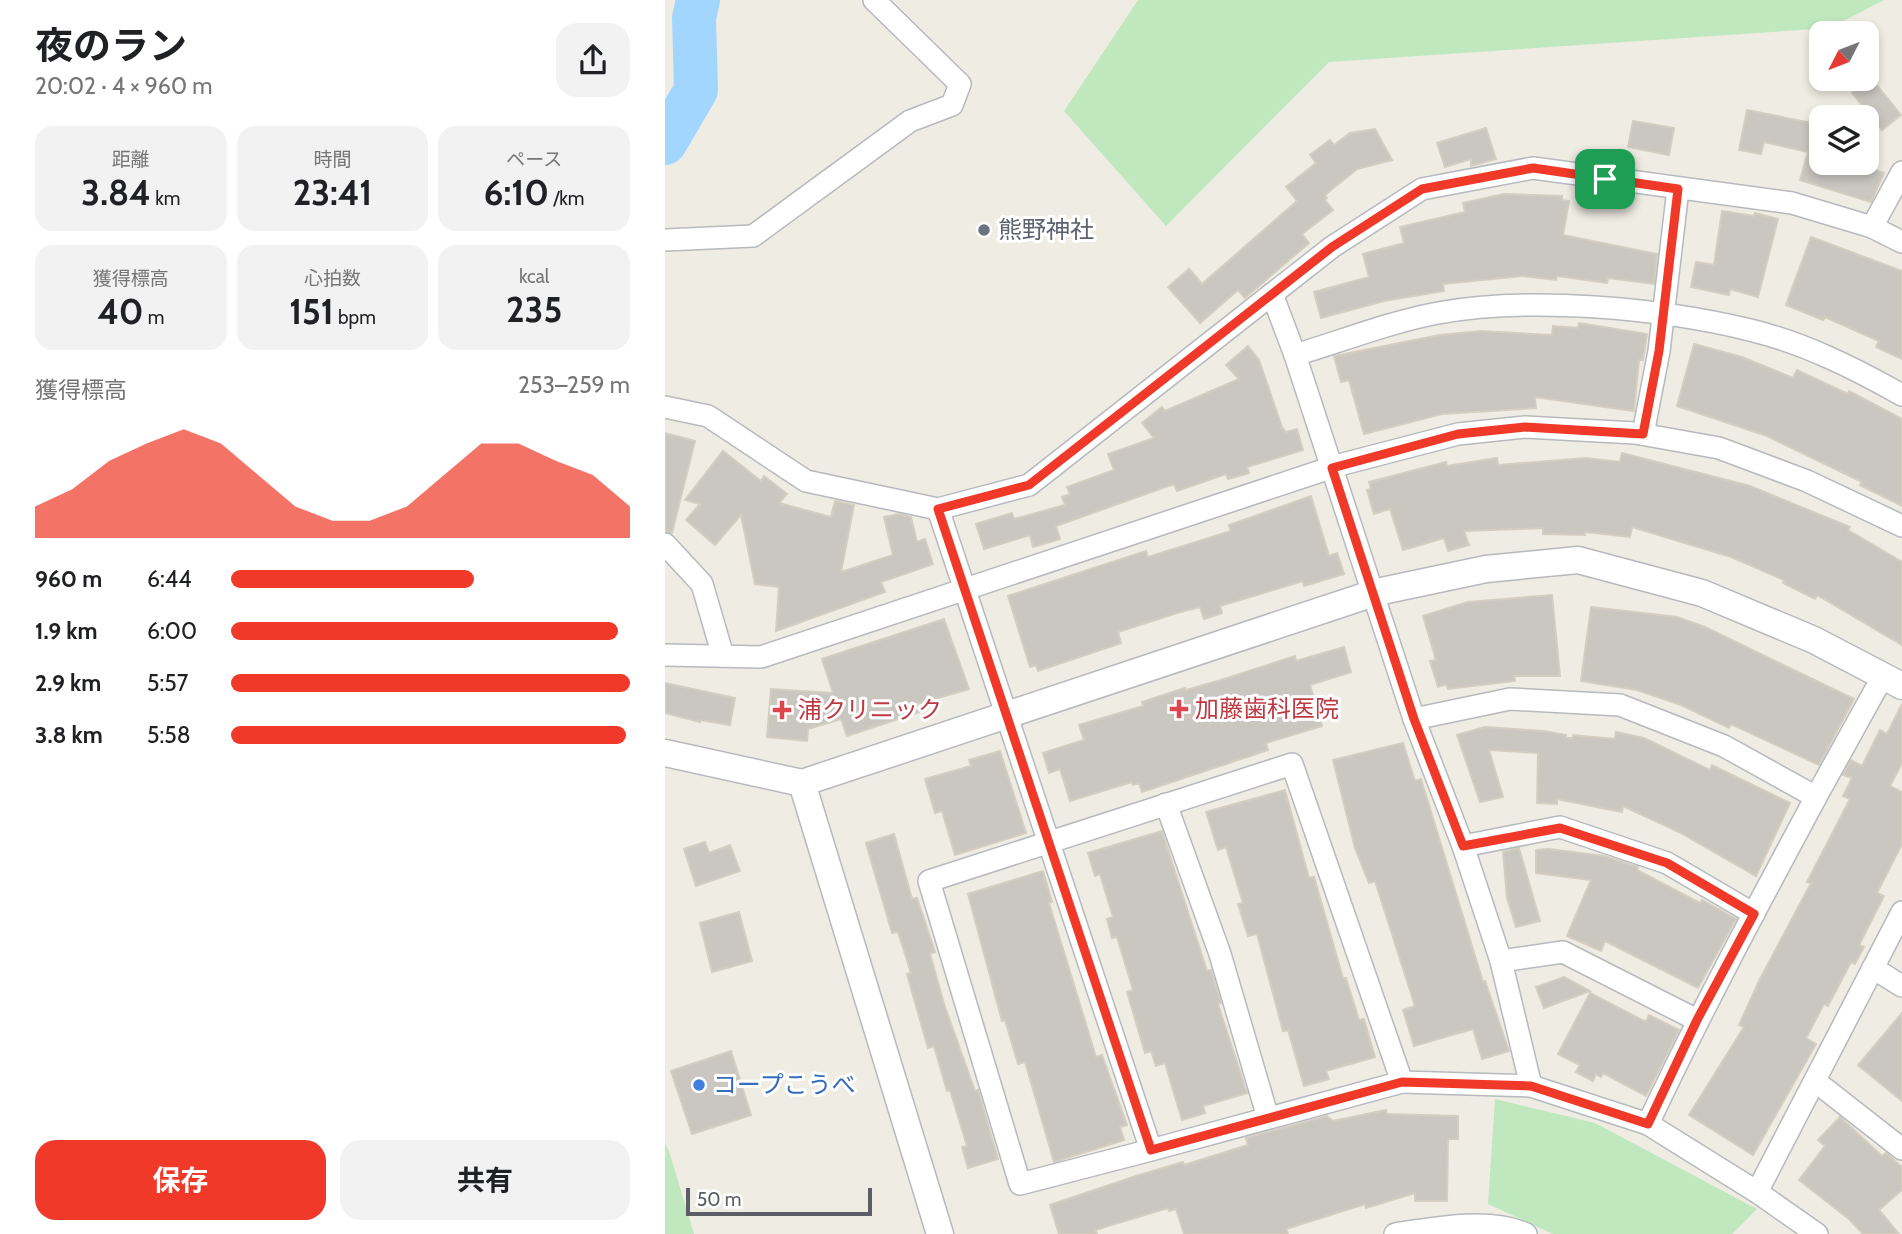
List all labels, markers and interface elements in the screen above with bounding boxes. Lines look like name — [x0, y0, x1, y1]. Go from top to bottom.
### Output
north arrow — [1809, 21, 1879, 91]
map controls — [1809, 21, 1879, 175]
text: 夜のラン — [35, 22, 187, 69]
button: share — [556, 23, 630, 97]
text: 20:02 · 4 × 960 m — [35, 72, 212, 100]
button: layers — [1809, 105, 1879, 175]
text: 距離 — [112, 148, 150, 171]
text: 時間 — [313, 148, 352, 171]
text: ペース — [506, 148, 562, 171]
pin — [1575, 149, 1635, 209]
icon: arrive — [1586, 160, 1624, 198]
text: 3.84 — [81, 171, 151, 214]
text: 23:41 — [293, 171, 372, 214]
text: 6:10 — [484, 171, 549, 214]
text: km — [151, 187, 180, 210]
text: /km — [549, 187, 585, 210]
place label: 熊野神社 — [998, 215, 1094, 244]
marker: 熊野神社 — [976, 222, 992, 238]
text: kcal — [519, 265, 549, 288]
text: 獲得標高 — [93, 267, 169, 290]
text: 心拍数 — [304, 267, 361, 290]
text: 235 — [506, 288, 562, 331]
text: 40 — [97, 290, 144, 333]
text: 151 — [289, 290, 334, 333]
text: m — [144, 306, 165, 329]
text: bpm — [334, 306, 376, 329]
text: 253–259 m — [518, 371, 630, 399]
text: 獲得標高 — [35, 376, 127, 404]
text: 960 m — [35, 565, 102, 593]
text: 6:44 — [147, 565, 191, 593]
text: 1.9 km — [35, 617, 98, 645]
text: 6:00 — [147, 617, 197, 645]
text: 2.9 km — [35, 669, 101, 697]
text: 5:57 — [147, 669, 188, 697]
place label: 加藤歯科医院 — [1195, 694, 1339, 723]
place label: 浦クリニック — [798, 695, 942, 724]
marker: 加藤歯科医院 — [1169, 699, 1189, 719]
marker: 浦クリニック — [772, 700, 792, 720]
text: 3.8 km — [35, 721, 103, 749]
text: 5:58 — [147, 721, 191, 749]
place label: コープこうべ — [713, 1070, 856, 1099]
marker: コープこうべ — [691, 1077, 707, 1093]
button: 保存 — [35, 1140, 326, 1220]
button: 共有 — [340, 1140, 630, 1220]
scale bar — [686, 1185, 871, 1217]
text: 50 m — [697, 1188, 741, 1211]

